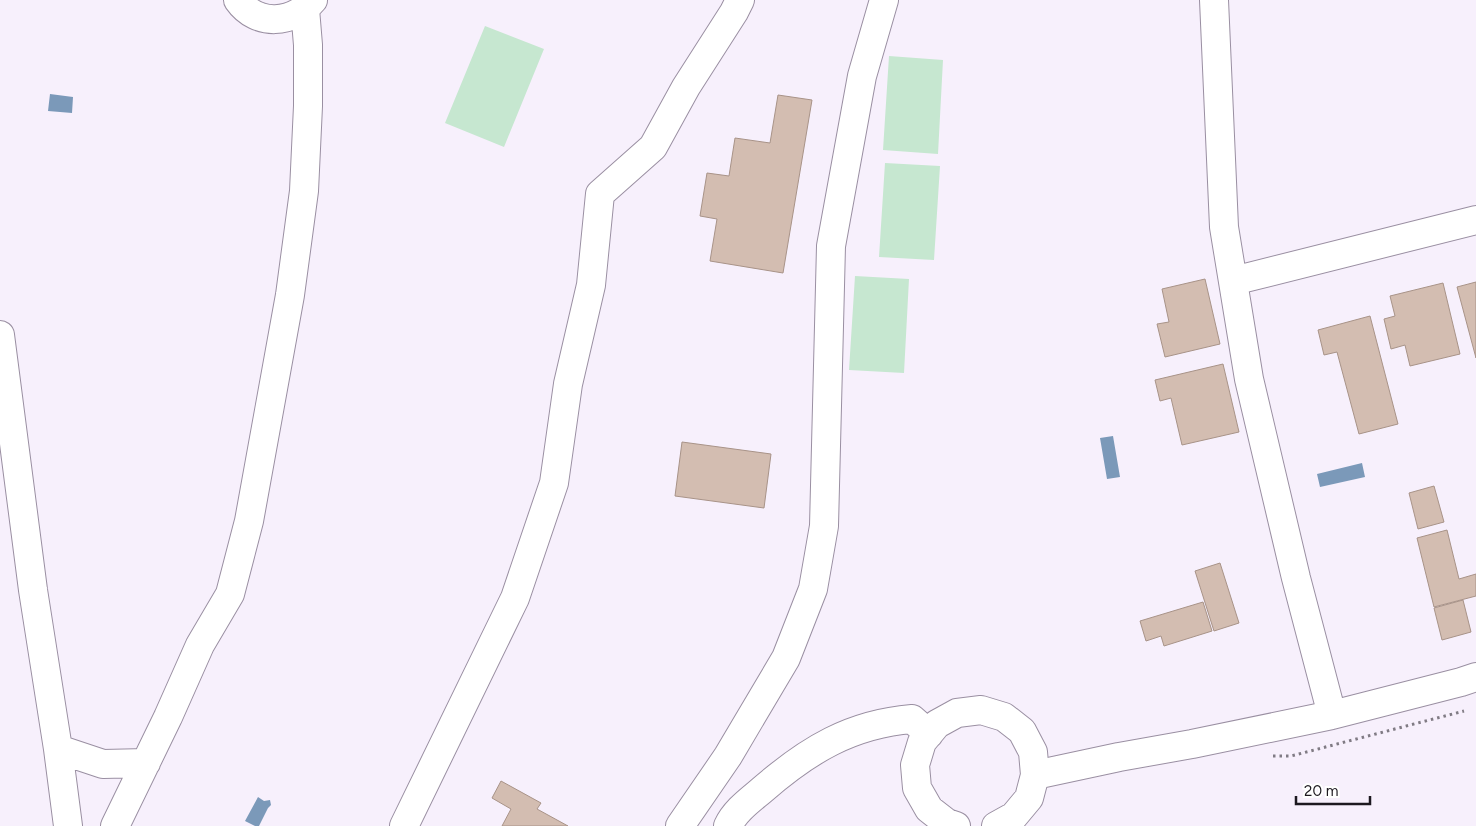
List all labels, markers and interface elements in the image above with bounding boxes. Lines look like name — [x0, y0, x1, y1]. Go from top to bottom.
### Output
scale bar — [1296, 774, 1370, 806]
text: 20 m — [1304, 782, 1338, 800]

